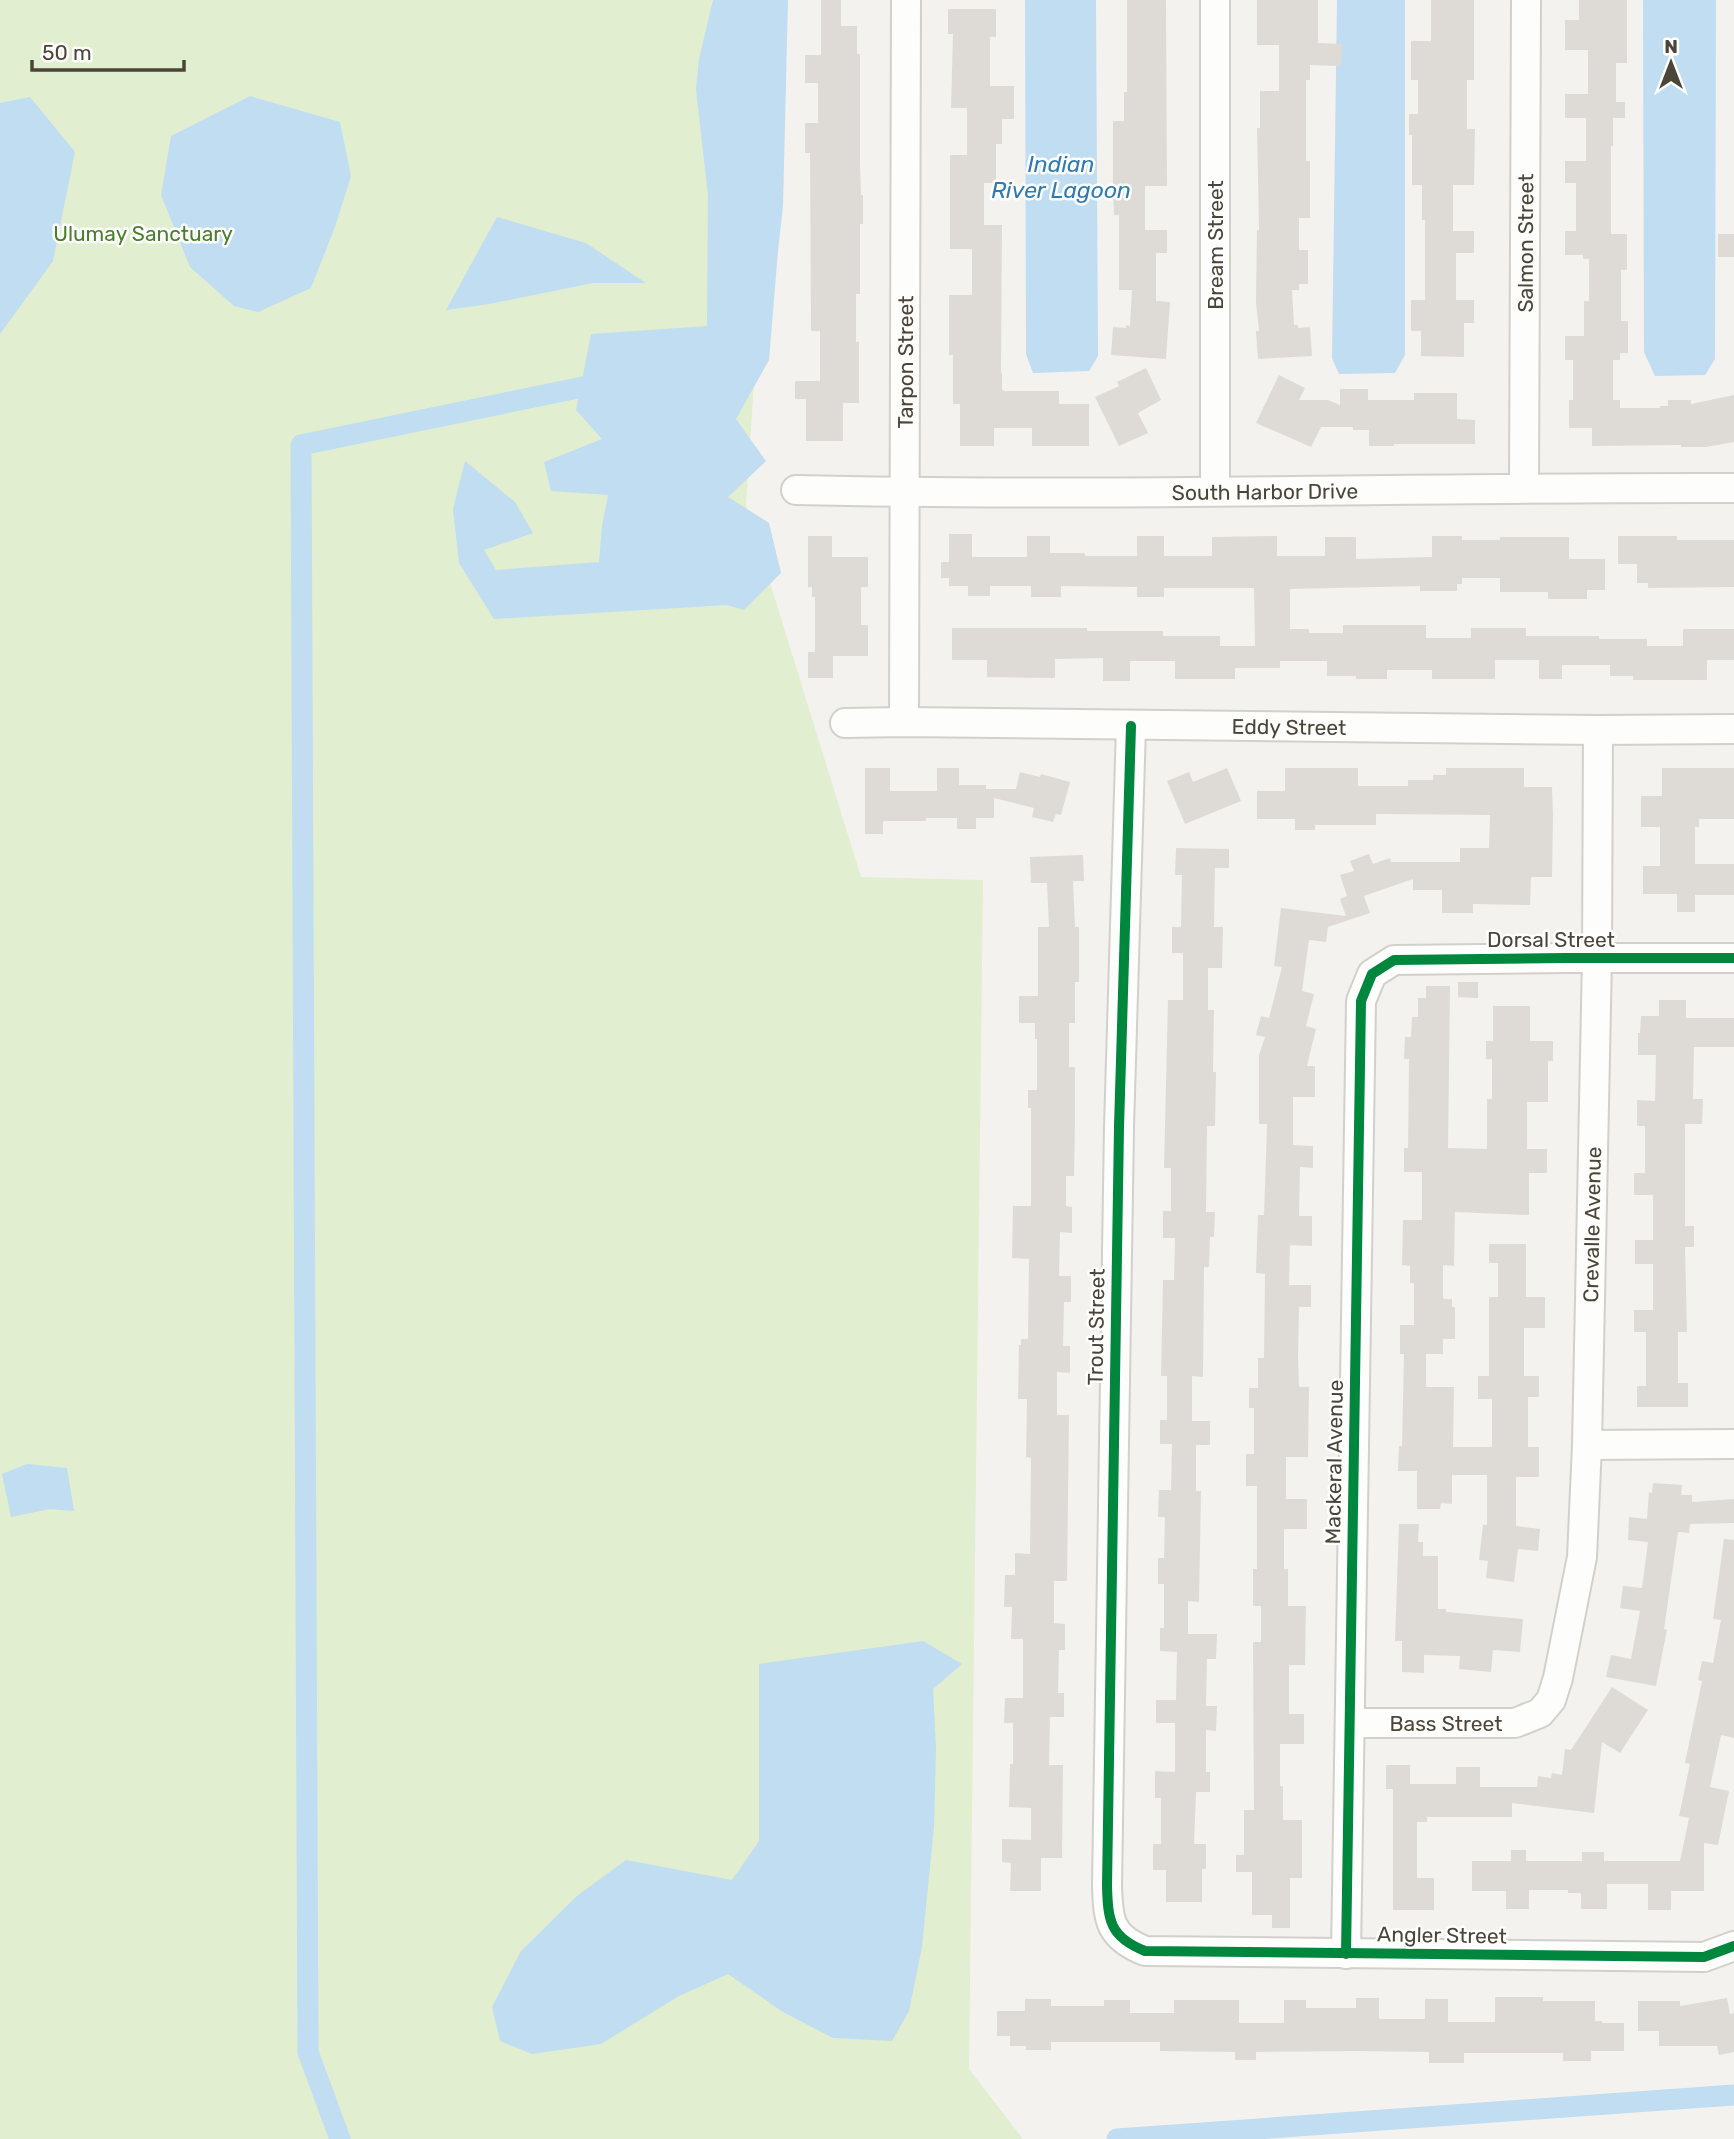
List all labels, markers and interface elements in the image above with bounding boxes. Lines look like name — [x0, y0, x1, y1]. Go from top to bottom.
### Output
scale bar — [32, 28, 184, 72]
north arrow — [1636, 28, 1706, 98]
text: N — [1664, 35, 1678, 58]
text: 50 m — [42, 40, 92, 65]
water label: Indian River Lagoon — [991, 150, 1131, 204]
street label: Salmon Street — [1512, 173, 1538, 313]
street label: Bream Street — [1203, 180, 1228, 310]
park label: Ulumay Sanctuary — [53, 221, 233, 246]
street label: Tarpon Street — [892, 295, 918, 429]
street label: South Harbor Drive — [1172, 478, 1358, 505]
street label: Eddy Street — [1232, 713, 1346, 740]
street label: Dorsal Street — [1487, 927, 1615, 952]
street label: Crevalle Avenue — [1577, 1146, 1606, 1303]
street label: Trout Street — [1082, 1268, 1110, 1386]
street label: Mackeral Avenue — [1320, 1379, 1348, 1545]
street label: Bass Street — [1390, 1711, 1502, 1736]
street label: Angler Street — [1377, 1921, 1507, 1949]

